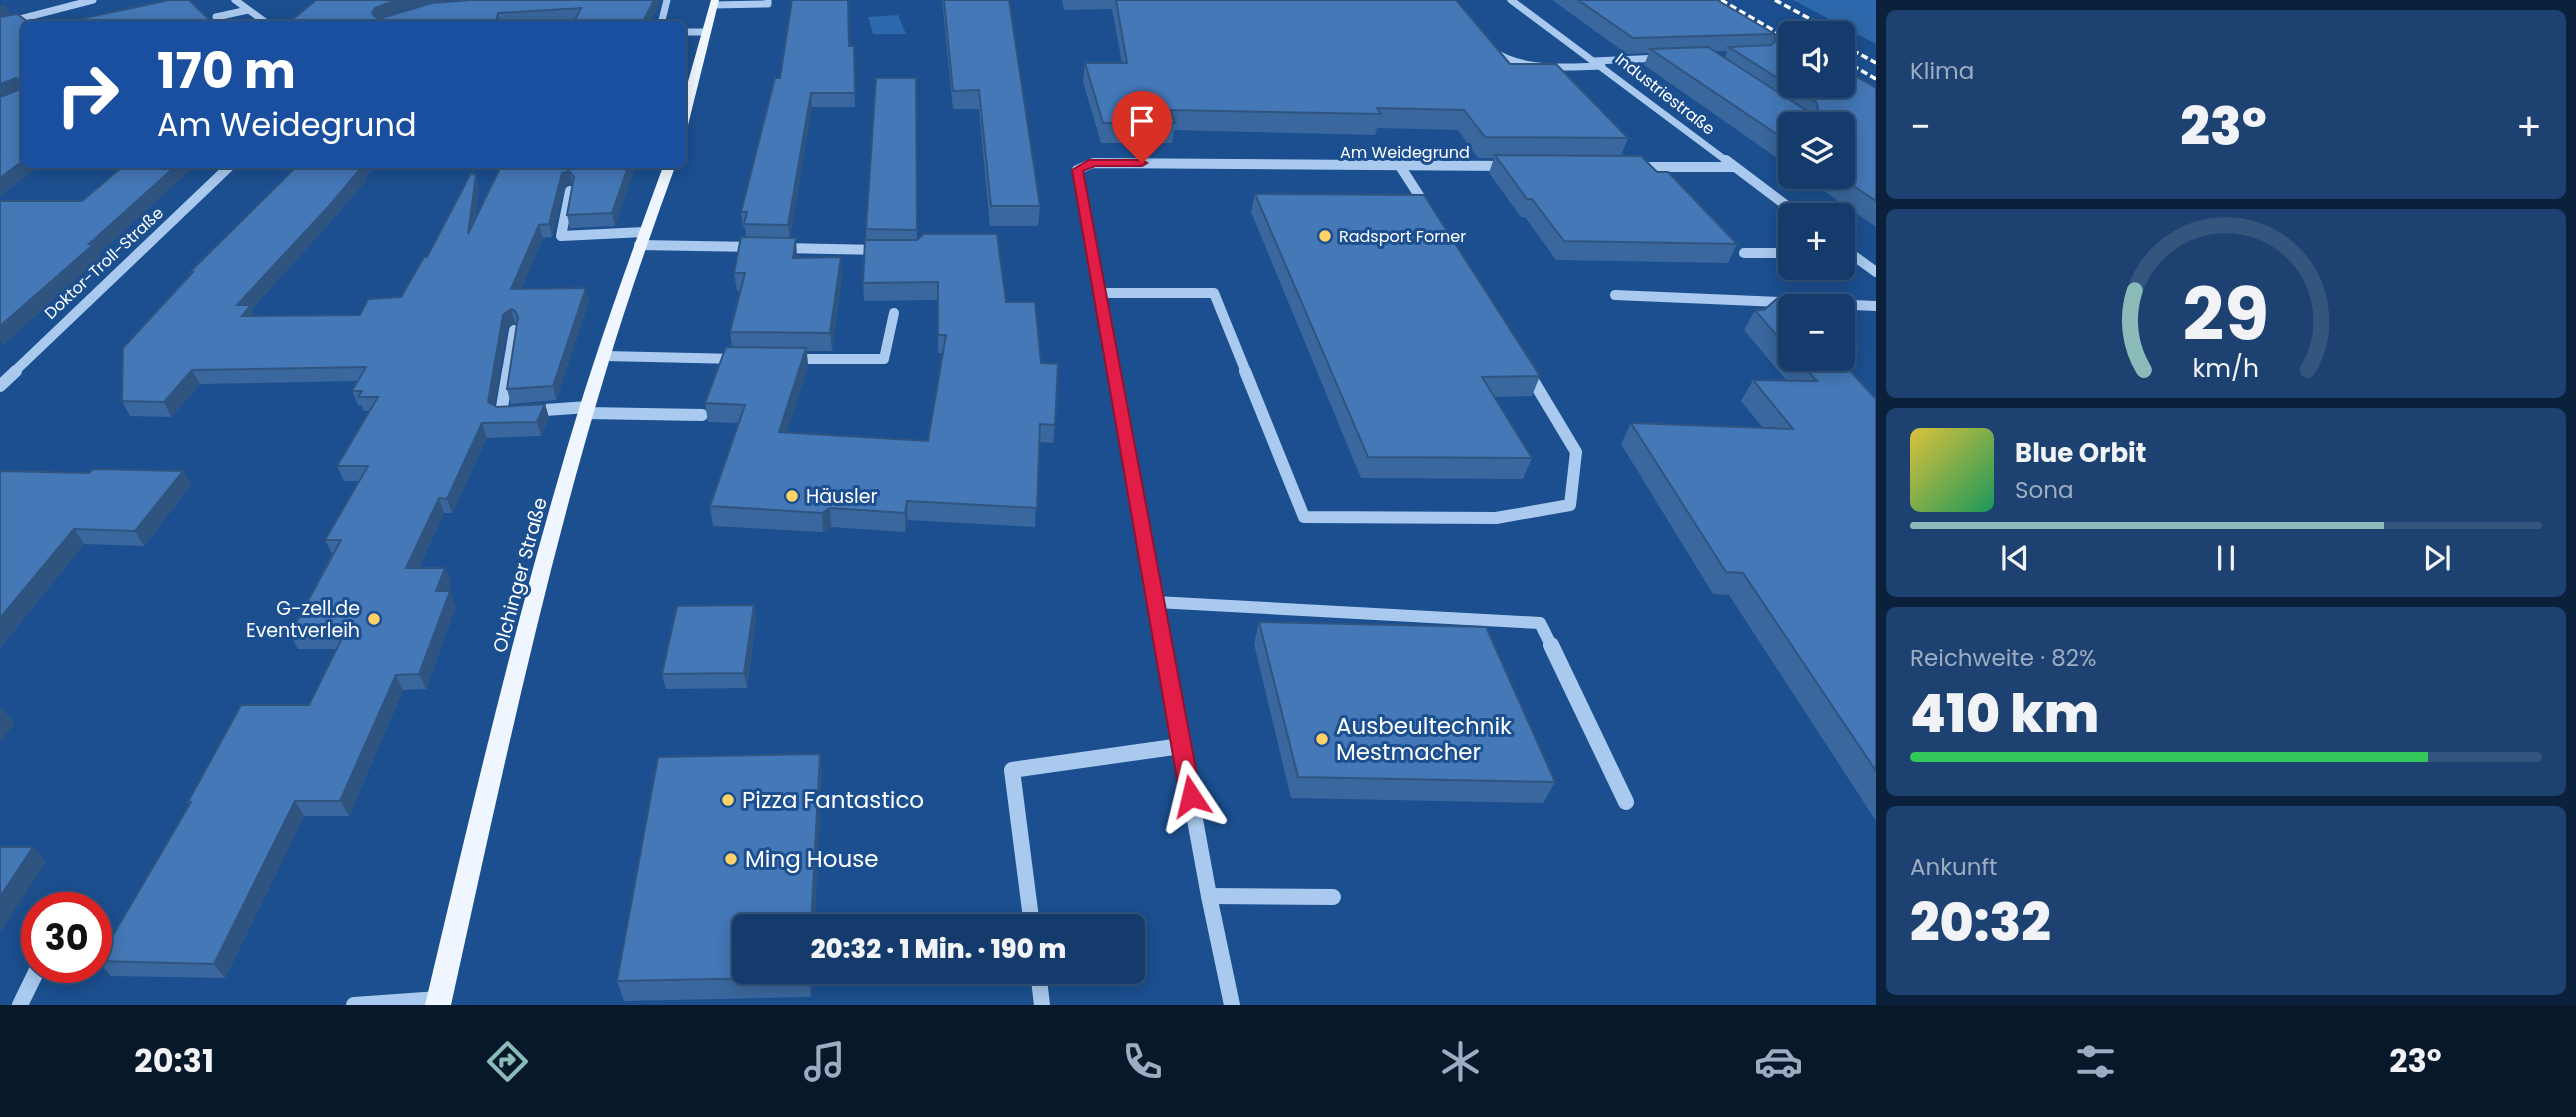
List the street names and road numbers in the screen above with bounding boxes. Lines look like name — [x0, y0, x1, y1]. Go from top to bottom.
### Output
street label: Industriestraße — [1610, 48, 1720, 140]
street label: Am Weidegrund — [1340, 141, 1470, 164]
street label: Doktor-Troll-Straße — [39, 202, 169, 324]
street label: Olchinger Straße — [486, 494, 554, 656]

